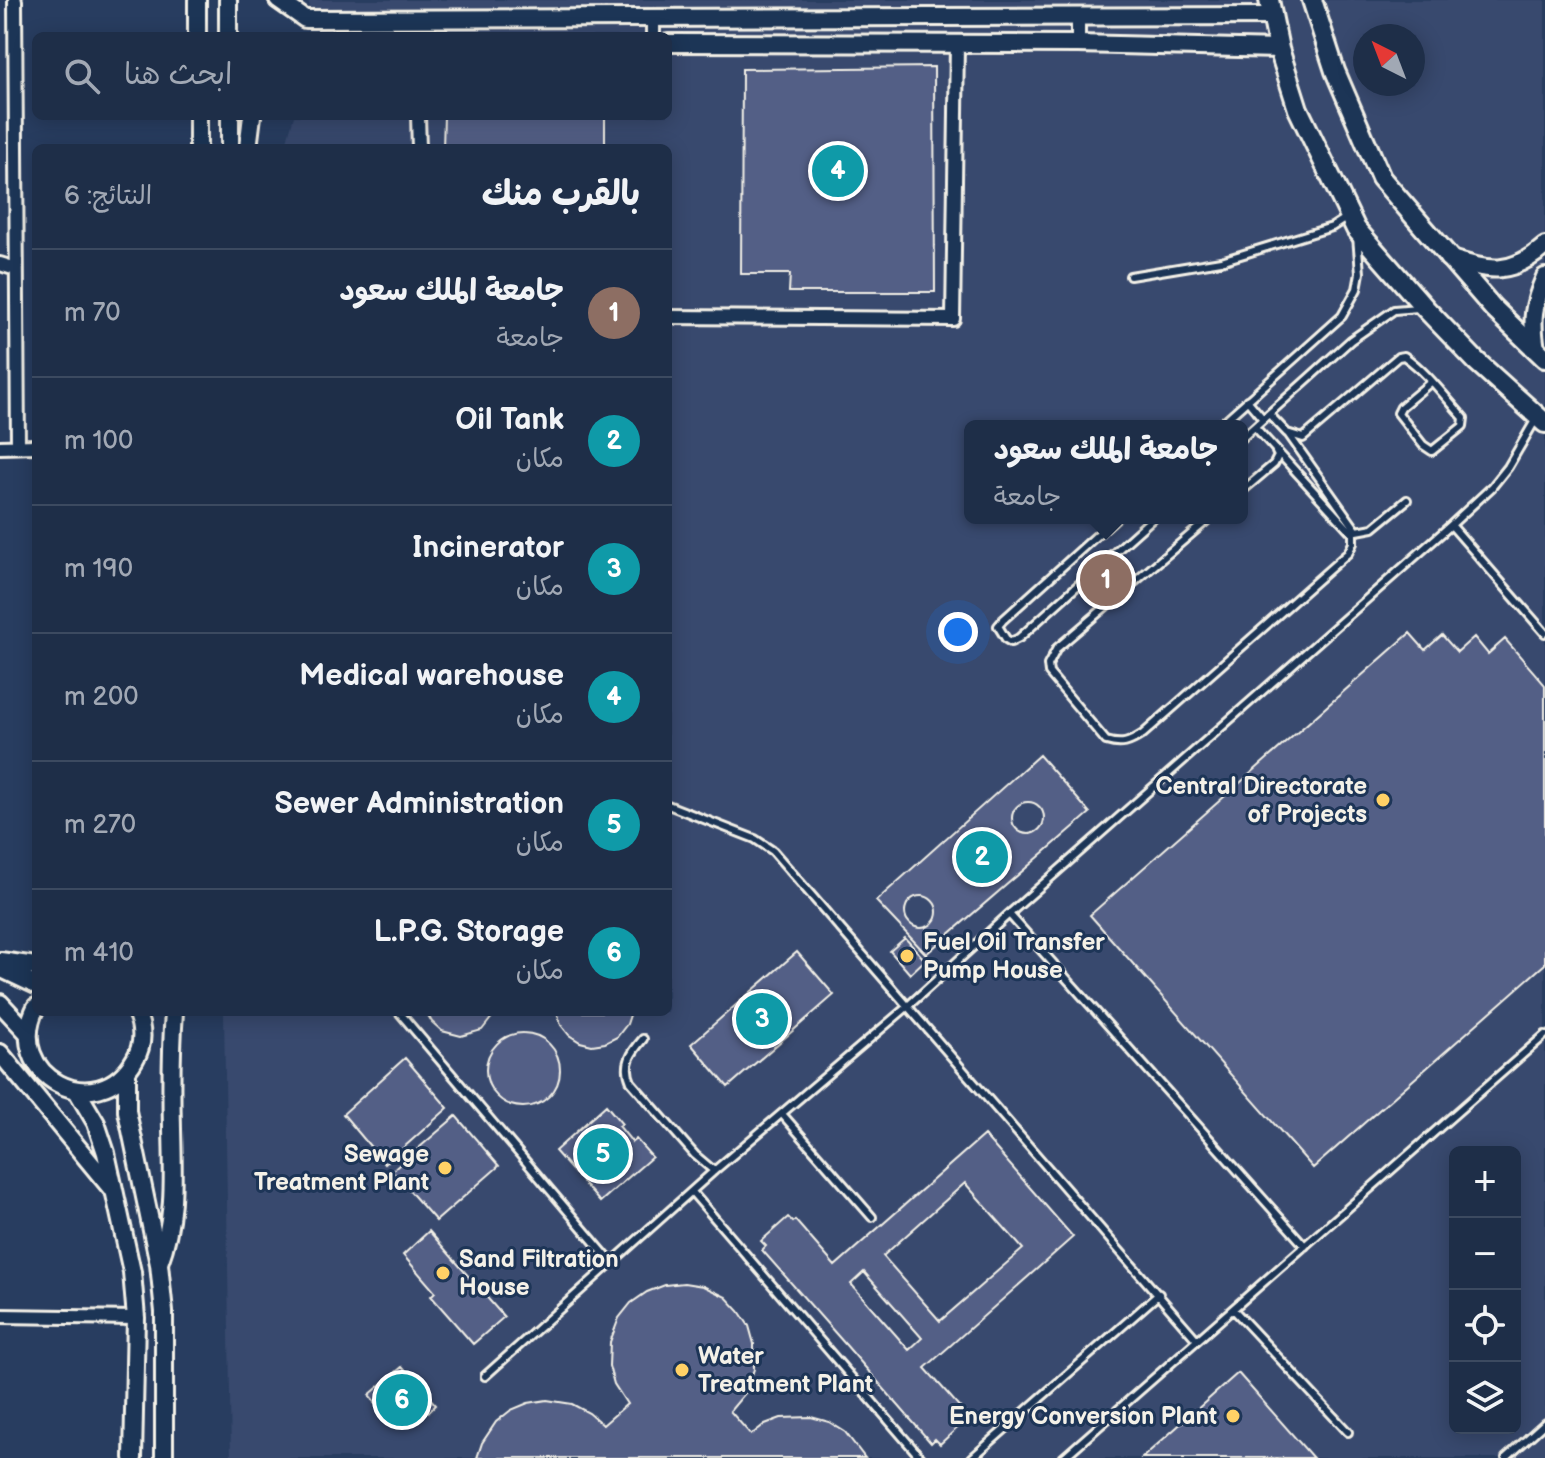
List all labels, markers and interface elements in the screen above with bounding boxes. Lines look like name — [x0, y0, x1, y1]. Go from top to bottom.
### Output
north arrow — [1353, 24, 1425, 96]
search box — [32, 32, 672, 120]
icon: search — [60, 54, 104, 98]
text: ابحث هنا — [124, 57, 232, 93]
pin: 4 — [812, 141, 864, 201]
text: بالقرب منك — [482, 174, 640, 215]
text: النتائج: 6 — [64, 181, 152, 212]
text: جامعة الملك سعود — [339, 273, 564, 309]
text: 70 m — [64, 298, 121, 329]
text: 1 — [609, 298, 619, 329]
text: جامعة — [496, 323, 564, 354]
text: Oil Tank — [456, 402, 564, 438]
popup — [964, 420, 1248, 524]
text: 100 m — [64, 426, 133, 457]
text: 2 — [606, 426, 622, 457]
text: جامعة الملك سعود — [994, 432, 1218, 468]
text: مكان — [516, 444, 564, 475]
text: جامعة — [994, 482, 1061, 513]
text: Incinerator — [412, 530, 564, 566]
pin: 1 — [1080, 550, 1132, 610]
text: 190 m — [64, 554, 133, 585]
text: 3 — [606, 554, 622, 585]
text: مكان — [516, 572, 564, 603]
your location — [938, 612, 978, 652]
text: Medical warehouse — [299, 658, 564, 694]
text: 200 m — [64, 682, 138, 713]
text: 4 — [606, 682, 622, 713]
text: مكان — [516, 700, 564, 731]
place label: Central Directorate of Projects — [1155, 772, 1367, 829]
text: Sewer Administration — [275, 786, 564, 822]
marker: Central Directorate of Projects — [1374, 791, 1392, 809]
text: 270 m — [64, 810, 136, 841]
text: 5 — [607, 810, 622, 841]
pin: 2 — [956, 827, 1008, 887]
text: مكان — [516, 828, 564, 859]
text: L.P.G. Storage — [374, 914, 564, 950]
place label: Fuel Oil Transfer Pump House — [923, 928, 1105, 985]
text: 410 m — [64, 938, 134, 969]
text: 6 — [606, 938, 622, 969]
marker: Fuel Oil Transfer Pump House — [898, 947, 916, 965]
text: مكان — [516, 956, 564, 987]
pin: 3 — [736, 989, 788, 1049]
pin: 5 — [577, 1124, 629, 1184]
place label: Sewage Treatment Plant — [254, 1140, 429, 1197]
map controls — [1449, 1146, 1521, 1434]
button: + — [1449, 1146, 1521, 1218]
marker: Sewage Treatment Plant — [436, 1159, 454, 1177]
button: − — [1449, 1218, 1521, 1290]
place label: Sand Filtration House — [459, 1245, 619, 1302]
marker: Sand Filtration House — [434, 1264, 452, 1282]
button: locate — [1449, 1290, 1521, 1362]
place label: Water Treatment Plant — [698, 1342, 873, 1399]
marker: Water Treatment Plant — [673, 1361, 691, 1379]
button: layers — [1449, 1362, 1521, 1434]
pin: 6 — [376, 1370, 428, 1430]
place label: Energy Conversion Plant — [949, 1402, 1217, 1431]
marker: Energy Conversion Plant — [1224, 1407, 1242, 1425]

